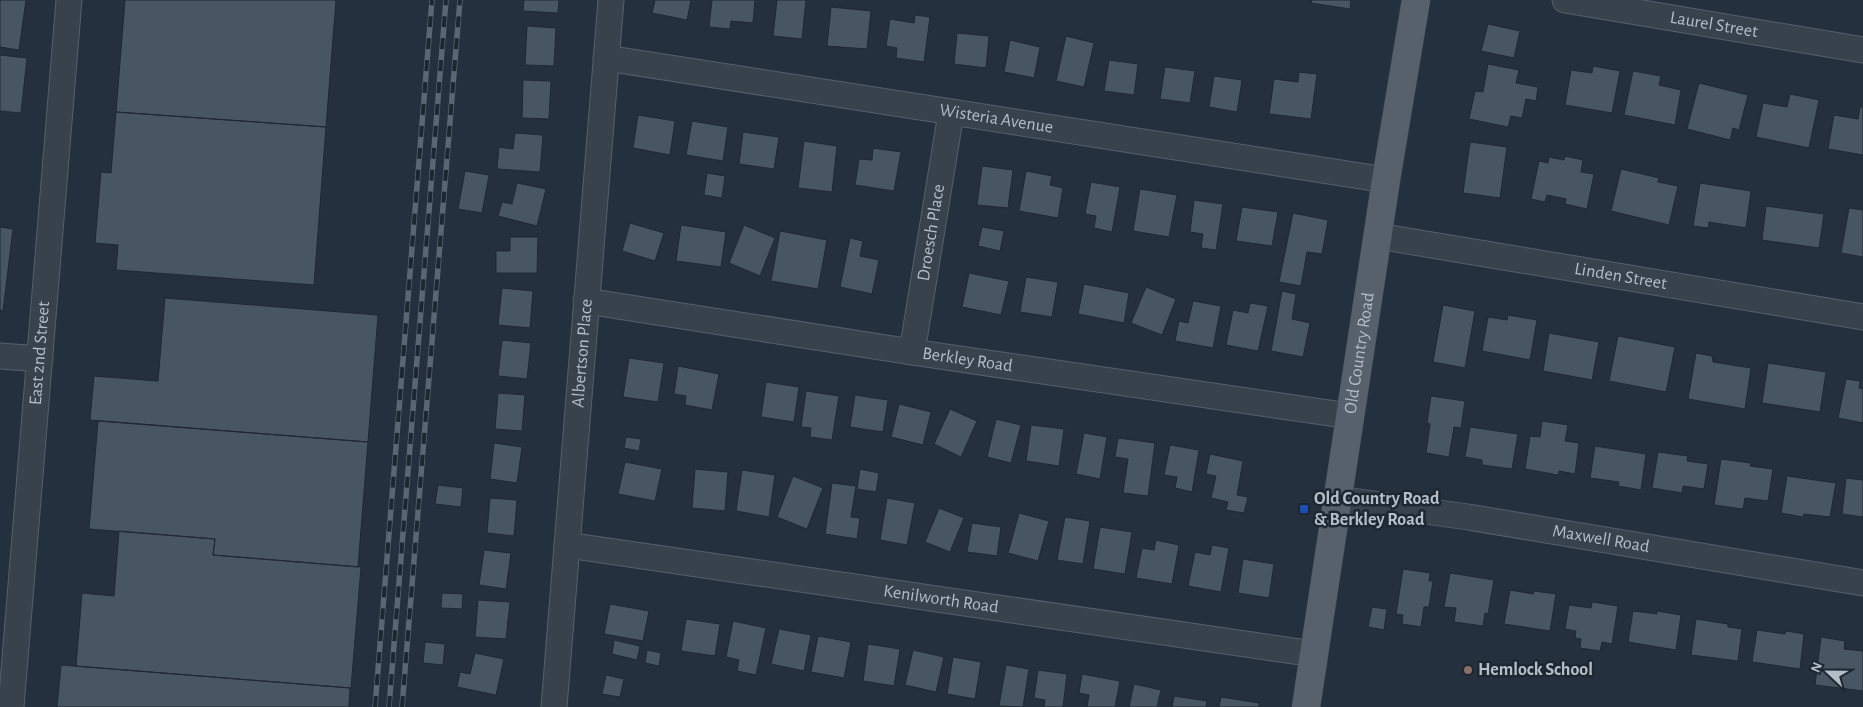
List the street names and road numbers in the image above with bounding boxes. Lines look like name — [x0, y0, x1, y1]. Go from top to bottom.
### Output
street label: Laurel Street — [1669, 9, 1759, 41]
street label: Wisteria Avenue — [938, 101, 1054, 137]
street label: Droesch Place — [915, 183, 948, 282]
street label: Linden Street — [1573, 260, 1668, 293]
street label: Old Country Road — [1342, 291, 1378, 415]
street label: Albertson Place — [569, 298, 596, 408]
street label: East 2nd Street — [27, 300, 53, 406]
street label: Berkley Road — [921, 345, 1014, 376]
street label: Maxwell Road — [1551, 522, 1651, 556]
street label: Kenilworth Road — [882, 582, 1000, 617]

